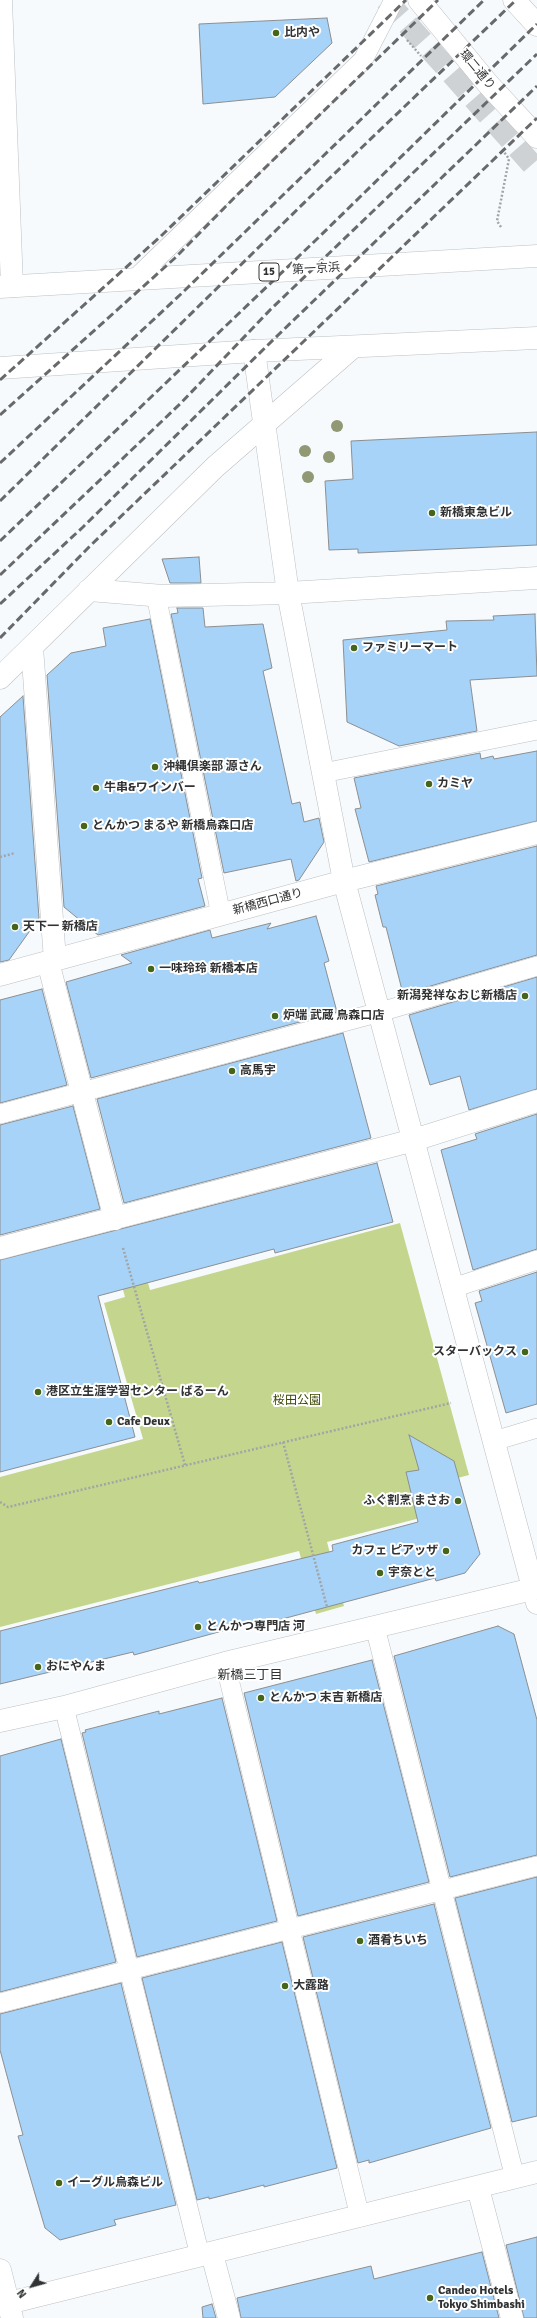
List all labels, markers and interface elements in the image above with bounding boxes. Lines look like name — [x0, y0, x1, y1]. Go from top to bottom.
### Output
place label: 比内や — [284, 26, 320, 40]
marker: 比内や — [271, 28, 281, 38]
street label: 環二通り — [456, 47, 498, 93]
street label: 第一京浜 — [292, 261, 340, 277]
road number: 15 — [259, 263, 279, 281]
place label: 新橋東急ビル — [440, 506, 512, 520]
marker: 新橋東急ビル — [427, 508, 437, 518]
place label: ファミリーマート — [362, 641, 458, 655]
marker: ファミリーマート — [349, 643, 359, 653]
place label: 沖縄倶楽部 源さん — [163, 760, 262, 774]
marker: 沖縄倶楽部 源さん — [150, 762, 160, 772]
place label: カミヤ — [437, 777, 473, 791]
marker: カミヤ — [424, 779, 434, 789]
place label: 牛串&ワインバー — [104, 781, 196, 795]
marker: 牛串&ワインバー — [91, 783, 101, 793]
place label: とんかつ まるや 新橋烏森口店 — [92, 819, 253, 833]
marker: とんかつ まるや 新橋烏森口店 — [79, 821, 89, 831]
street label: 新橋西口通り — [231, 886, 305, 918]
place label: 天下一 新橋店 — [23, 920, 98, 934]
marker: 天下一 新橋店 — [10, 922, 20, 932]
place label: 一味玲玲 新橋本店 — [159, 962, 258, 976]
marker: 一味玲玲 新橋本店 — [146, 964, 156, 974]
place label: 新潟発祥なおじ新橋店 — [397, 989, 517, 1003]
marker: 新潟発祥なおじ新橋店 — [520, 991, 530, 1001]
place label: 炉端 武蔵 鳥森口店 — [283, 1009, 384, 1023]
marker: 炉端 武蔵 鳥森口店 — [270, 1011, 280, 1021]
place label: 高馬宇 — [240, 1064, 276, 1078]
marker: 高馬宇 — [227, 1066, 237, 1076]
place label: スターバックス — [433, 1345, 517, 1359]
marker: スターバックス — [520, 1347, 530, 1357]
place label: 港区立生涯学習センター ばるーん — [46, 1385, 229, 1399]
marker: 港区立生涯学習センター ばるーん — [33, 1387, 43, 1397]
park label: 桜田公園 — [273, 1394, 321, 1408]
place label: Cafe Deux — [117, 1415, 170, 1429]
marker: Cafe Deux — [104, 1417, 114, 1427]
place label: ふぐ割烹 まさお — [363, 1494, 450, 1508]
marker: ふぐ割烹 まさお — [453, 1496, 463, 1506]
place label: カフェ ピアッザ — [351, 1544, 438, 1558]
marker: カフェ ピアッザ — [441, 1546, 451, 1556]
place label: 宇奈とと — [388, 1566, 436, 1580]
marker: 宇奈とと — [375, 1568, 385, 1578]
place label: とんかつ専門店 河 — [206, 1620, 305, 1634]
marker: とんかつ専門店 河 — [193, 1622, 203, 1632]
place label: おにやんま — [46, 1660, 106, 1674]
marker: おにやんま — [33, 1662, 43, 1672]
district label: 新橋三丁目 — [218, 1668, 282, 1684]
place label: とんかつ 末吉 新橋店 — [269, 1691, 382, 1705]
marker: とんかつ 末吉 新橋店 — [256, 1693, 266, 1703]
place label: 酒肴ちいち — [368, 1934, 428, 1948]
marker: 酒肴ちいち — [355, 1936, 365, 1946]
place label: 大露路 — [293, 1979, 329, 1993]
marker: 大露路 — [280, 1981, 290, 1991]
place label: イーグル烏森ビル — [67, 2176, 163, 2190]
marker: イーグル烏森ビル — [54, 2178, 64, 2188]
north arrow — [12, 2266, 52, 2306]
place label: Candeo Hotels Tokyo Shimbashi — [438, 2284, 525, 2312]
text: N — [15, 2287, 30, 2300]
marker: Candeo Hotels Tokyo Shimbashi — [425, 2293, 435, 2303]

